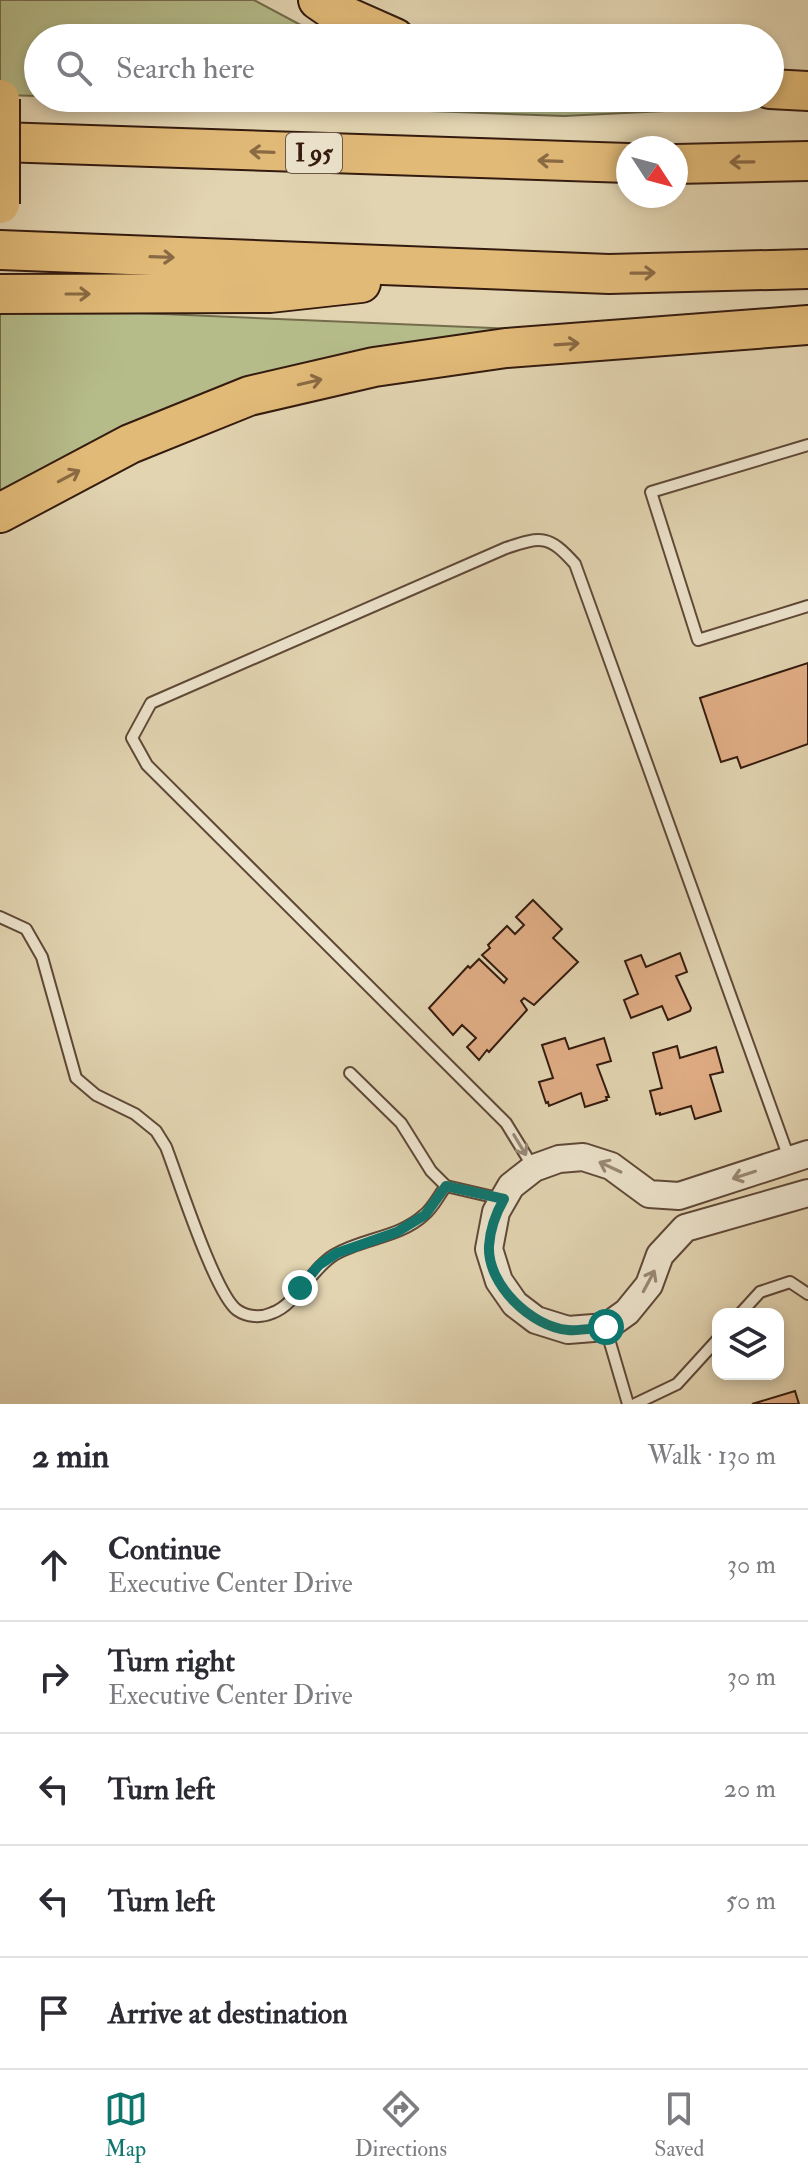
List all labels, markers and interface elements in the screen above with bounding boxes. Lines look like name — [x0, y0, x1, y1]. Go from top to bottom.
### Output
search box — [24, 24, 784, 112]
icon: search — [52, 46, 96, 90]
text: Search here — [116, 50, 255, 87]
road number: I 95 — [286, 133, 342, 173]
north arrow — [616, 136, 688, 208]
one-way arrow — [249, 144, 276, 159]
one-way arrow — [537, 153, 564, 168]
one-way arrow — [729, 155, 756, 170]
one-way arrow — [148, 249, 175, 264]
one-way arrow — [629, 265, 656, 281]
one-way arrow — [64, 286, 91, 302]
one-way arrow — [553, 336, 580, 351]
one-way arrow — [297, 374, 322, 389]
one-way arrow — [56, 468, 80, 484]
one-way arrow — [512, 1133, 528, 1156]
one-way arrow — [598, 1159, 622, 1174]
one-way arrow — [731, 1168, 756, 1183]
route end — [282, 1270, 318, 1306]
one-way arrow — [641, 1270, 657, 1294]
map controls — [712, 1308, 784, 1380]
button: layers — [712, 1308, 784, 1380]
route start — [588, 1309, 624, 1345]
text: 2 min — [32, 1435, 109, 1478]
text: Walk · 130 m — [648, 1440, 776, 1472]
text: Continue — [108, 1531, 221, 1568]
icon: ahead — [32, 1543, 76, 1587]
text: 30 m — [727, 1549, 776, 1581]
text: Executive Center Drive — [108, 1568, 353, 1600]
text: Turn right — [108, 1643, 235, 1680]
icon: right — [32, 1655, 76, 1699]
text: 30 m — [727, 1661, 776, 1693]
text: Executive Center Drive — [108, 1680, 353, 1712]
icon: left — [32, 1767, 76, 1811]
text: Turn left — [108, 1771, 215, 1808]
text: 20 m — [724, 1773, 776, 1805]
icon: left — [32, 1879, 76, 1923]
text: Turn left — [108, 1883, 215, 1920]
text: 50 m — [726, 1885, 776, 1917]
icon: arrive — [32, 1991, 76, 2035]
text: Arrive at destination — [108, 1995, 348, 2032]
tab: Map — [104, 2087, 148, 2163]
tab: Directions — [355, 2087, 447, 2163]
tab: Saved — [654, 2087, 704, 2163]

